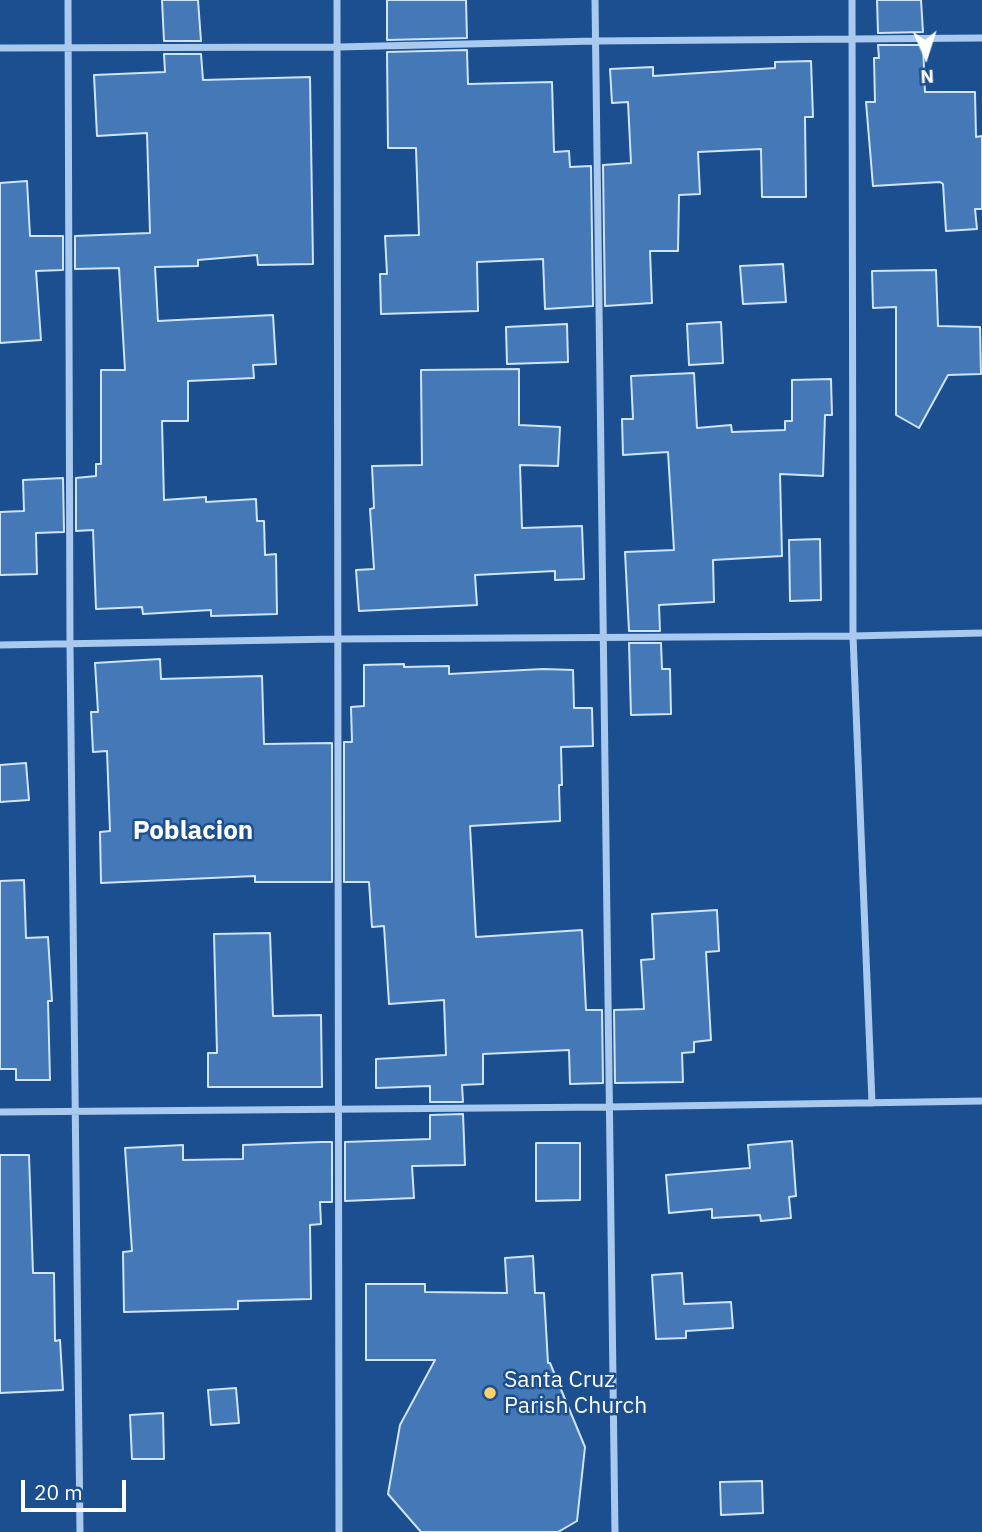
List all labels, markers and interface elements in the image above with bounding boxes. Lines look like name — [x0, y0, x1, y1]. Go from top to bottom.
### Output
north arrow — [891, 21, 961, 91]
text: N — [920, 65, 935, 89]
district label: Poblacion — [133, 815, 253, 847]
place label: Santa Cruz Parish Church — [504, 1366, 647, 1420]
marker: Santa Cruz Parish Church — [482, 1385, 498, 1401]
scale bar — [24, 1466, 130, 1510]
text: 20 m — [34, 1478, 83, 1506]

